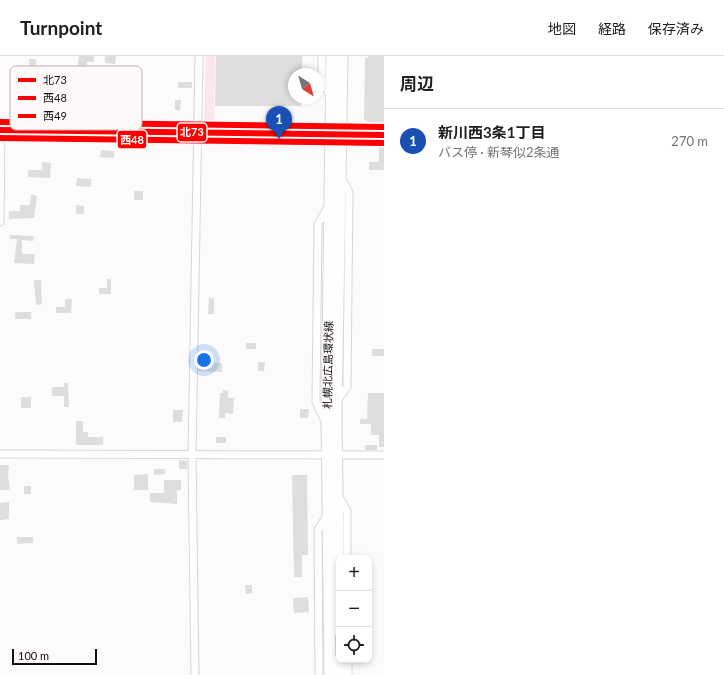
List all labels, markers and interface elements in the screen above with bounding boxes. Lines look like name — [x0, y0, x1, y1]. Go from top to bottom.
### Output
text: Turnpoint — [20, 16, 102, 39]
text: 地図 — [548, 20, 576, 37]
text: 経路 — [598, 20, 626, 37]
text: 保存済み — [648, 20, 704, 37]
legend — [10, 66, 142, 130]
north arrow — [288, 68, 324, 104]
text: 北73 — [43, 73, 67, 86]
text: 周辺 — [400, 73, 434, 94]
text: 西48 — [43, 91, 67, 104]
pin: 1 — [266, 106, 292, 139]
text: 西49 — [43, 109, 67, 122]
line badge: 北73 — [177, 123, 207, 142]
text: 新川西3条1丁目 — [438, 123, 545, 141]
text: 北73 — [180, 125, 204, 138]
line badge: 西48 — [117, 130, 147, 149]
text: 西48 — [120, 133, 144, 146]
text: 1 — [409, 133, 417, 149]
text: 270 m — [671, 133, 708, 149]
text: バス停 · 新琴似2条通 — [438, 144, 560, 160]
street label: 札幌北広島環状線 — [320, 321, 335, 409]
your location — [194, 350, 214, 370]
map controls — [336, 555, 372, 663]
button: + — [336, 555, 372, 591]
button: − — [336, 591, 372, 627]
button: locate — [336, 627, 372, 663]
scale bar — [12, 647, 97, 666]
text: 100 m — [18, 649, 49, 662]

